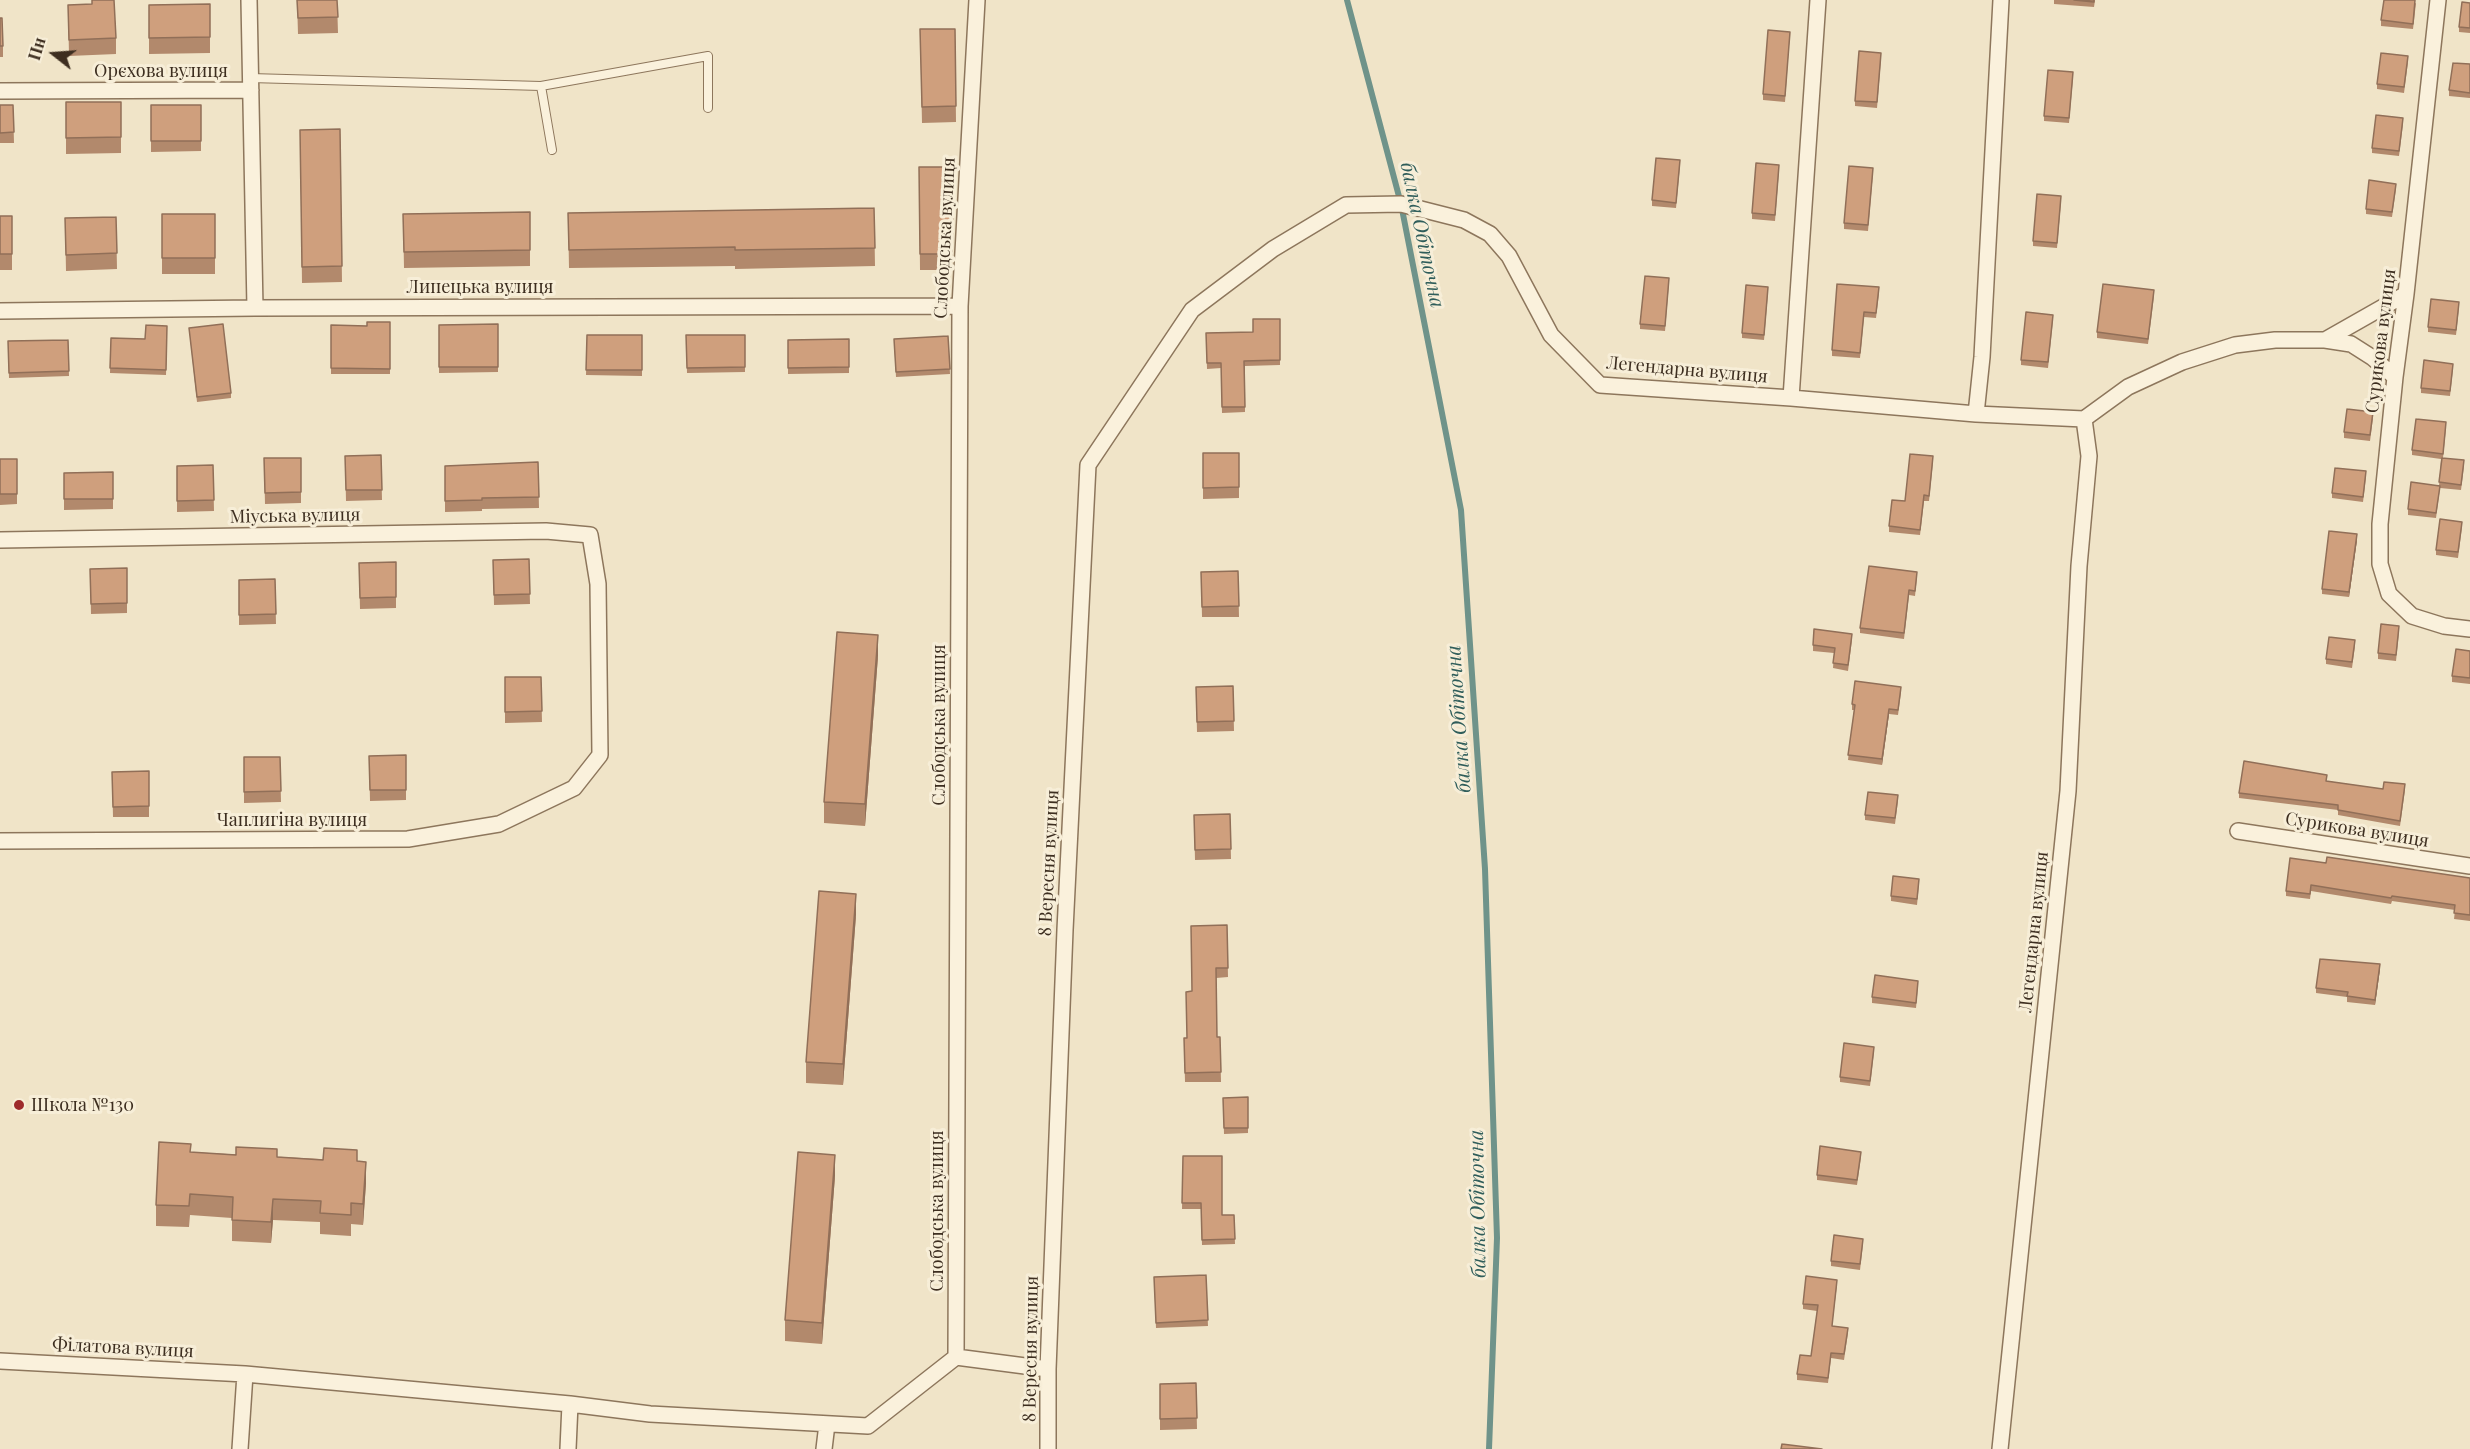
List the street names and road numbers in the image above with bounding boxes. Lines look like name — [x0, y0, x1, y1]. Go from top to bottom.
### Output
street label: Орєхова вулиця — [94, 60, 228, 82]
street label: Слободська вулиця — [930, 157, 960, 319]
street label: Сурикова вулиця — [2361, 268, 2401, 414]
street label: Липецька вулиця — [407, 276, 553, 298]
street label: Легендарна вулиця — [1605, 352, 1769, 388]
street label: Міуська вулиця — [230, 504, 360, 528]
street label: Слободська вулиця — [928, 644, 950, 806]
street label: 8 Вересня вулиця — [1034, 789, 1064, 937]
street label: Сурикова вулиця — [2284, 808, 2430, 852]
street label: Чаплигіна вулиця — [217, 809, 367, 831]
street label: Легендарна вулиця — [2015, 850, 2053, 1014]
street label: Слободська вулиця — [926, 1130, 948, 1292]
street label: 8 Вересня вулиця — [1019, 1276, 1043, 1422]
street label: Філатова вулиця — [52, 1334, 194, 1362]

